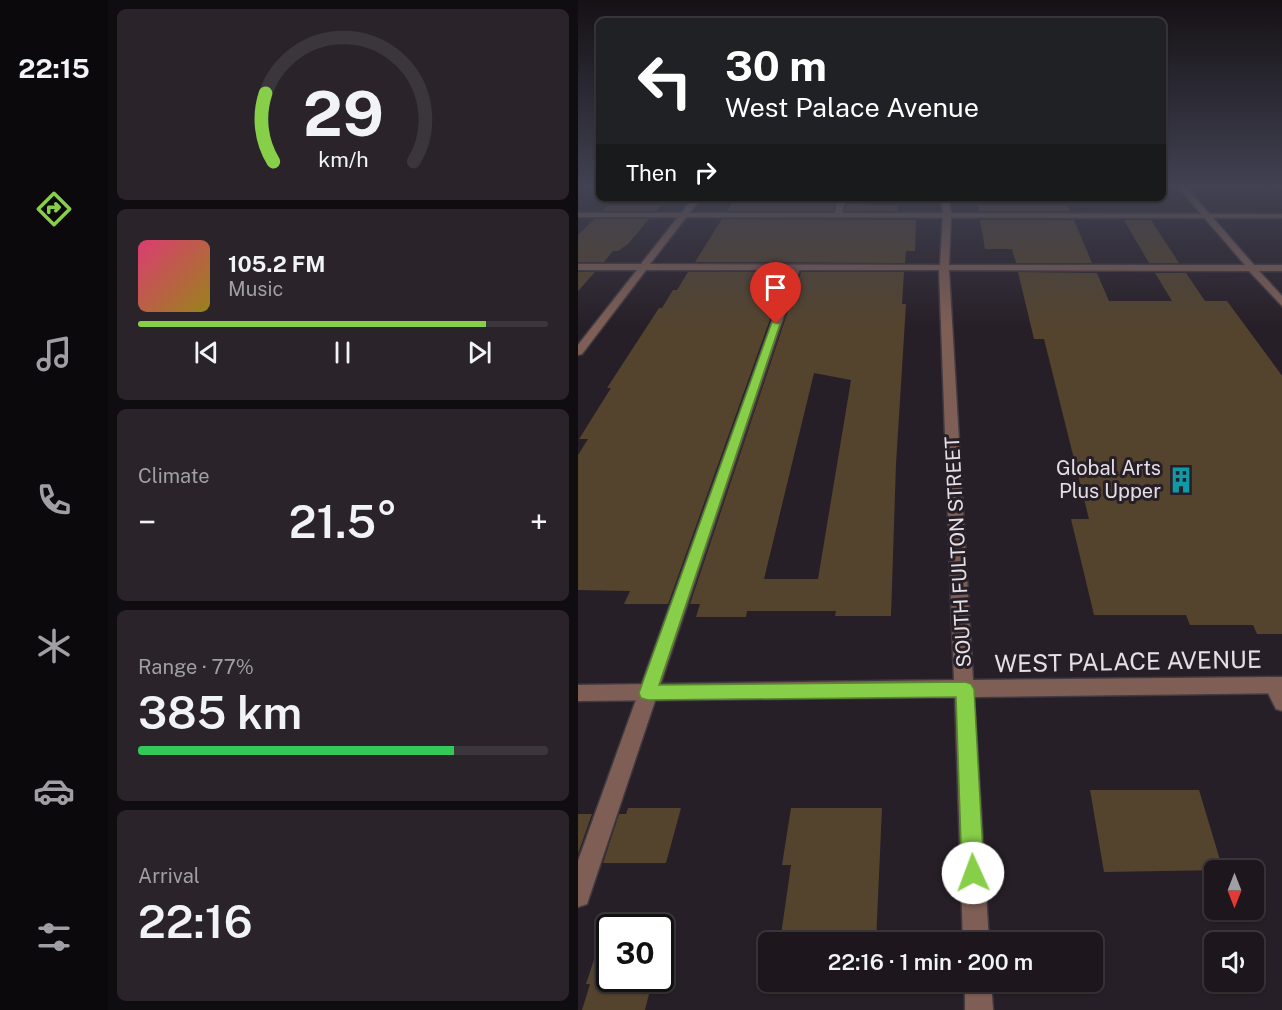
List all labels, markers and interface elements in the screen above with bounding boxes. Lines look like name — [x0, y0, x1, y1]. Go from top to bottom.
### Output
text: 30 m — [725, 41, 827, 90]
icon: left — [626, 42, 704, 120]
text: 22:15 — [18, 52, 90, 84]
text: 29 — [303, 77, 383, 150]
text: West Palace Avenue — [725, 91, 979, 123]
text: km/h — [318, 147, 368, 172]
icon: right — [689, 156, 722, 189]
text: Then — [626, 160, 677, 186]
icon: directions — [33, 188, 75, 230]
text: 105.2 FM — [228, 251, 325, 277]
pin — [750, 262, 801, 324]
icon: arrive — [759, 271, 792, 304]
text: Music — [228, 277, 283, 301]
icon: music — [33, 333, 75, 375]
icon: previous — [190, 336, 223, 369]
icon: pause — [326, 336, 359, 369]
icon: next — [463, 336, 496, 369]
street label: SOUTH FULTON STREET — [940, 436, 976, 668]
place label: Global Arts Plus Upper — [1056, 456, 1161, 503]
text: Climate — [138, 464, 210, 488]
building icon: Global Arts Plus Upper — [1166, 465, 1196, 495]
icon: phone — [33, 479, 75, 521]
text: 21.5° — [289, 495, 397, 548]
text: − — [138, 503, 156, 541]
text: + — [530, 503, 548, 541]
icon: climate — [33, 625, 75, 667]
street label: WEST PALACE AVENUE — [994, 645, 1262, 677]
text: Range · 77% — [138, 655, 254, 679]
text: 385 km — [138, 686, 302, 739]
icon: car — [33, 770, 75, 812]
position arrow — [941, 841, 1005, 905]
north arrow — [1204, 860, 1264, 920]
map controls — [1204, 860, 1264, 992]
text: Arrival — [138, 864, 200, 888]
text: 22:16 — [138, 895, 253, 948]
speed limit sign: 30 — [596, 914, 674, 992]
icon: filters — [33, 916, 75, 958]
button: sound — [1204, 932, 1264, 992]
text: 22:16 · 1 min · 200 m — [828, 949, 1033, 975]

